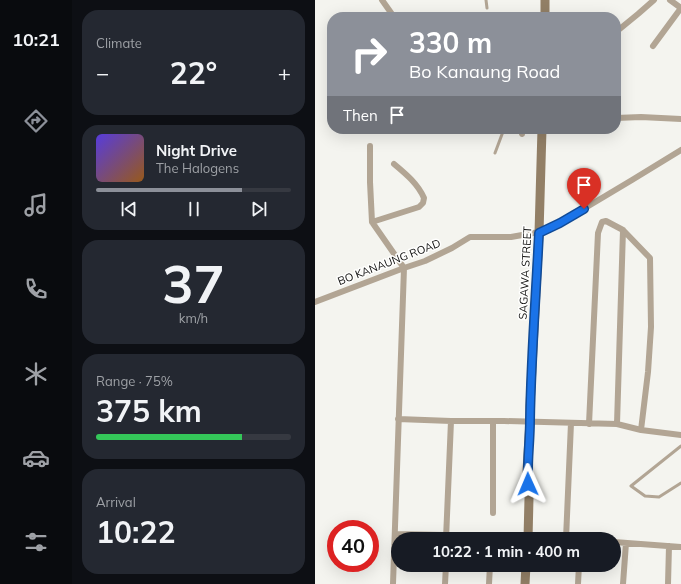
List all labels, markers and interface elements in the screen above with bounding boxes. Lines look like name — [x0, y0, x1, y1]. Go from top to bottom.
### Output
text: 330 m — [409, 25, 492, 60]
text: 10:21 — [12, 28, 60, 51]
icon: right — [343, 28, 395, 80]
text: Climate — [96, 35, 142, 51]
text: 22° — [170, 54, 217, 92]
text: − — [96, 59, 109, 87]
text: + — [278, 59, 291, 87]
text: Bo Kanaung Road — [409, 60, 560, 83]
icon: arrive — [386, 104, 408, 126]
text: Then — [343, 106, 378, 125]
icon: directions — [22, 107, 50, 135]
text: Night Drive — [156, 141, 237, 160]
text: The Halogens — [156, 160, 239, 176]
pin — [567, 168, 601, 209]
icon: arrive — [573, 174, 595, 196]
icon: music — [22, 191, 50, 219]
icon: previous — [118, 198, 140, 220]
icon: pause — [183, 198, 205, 220]
icon: next — [248, 198, 270, 220]
street label: SAGAWA STREET — [516, 226, 534, 320]
street label: BO KANAUNG ROAD — [336, 236, 442, 288]
text: 37 — [162, 251, 225, 316]
icon: phone — [22, 275, 50, 303]
text: km/h — [179, 310, 208, 326]
icon: climate — [22, 360, 50, 388]
text: Range · 75% — [96, 373, 173, 389]
text: 375 km — [96, 392, 202, 430]
icon: car — [22, 444, 50, 472]
position arrow — [507, 463, 549, 505]
text: Arrival — [96, 494, 136, 510]
text: 10:22 — [96, 513, 175, 551]
speed limit sign: 40 — [327, 520, 379, 572]
icon: filters — [22, 528, 50, 556]
text: 10:22 · 1 min · 400 m — [432, 542, 580, 561]

